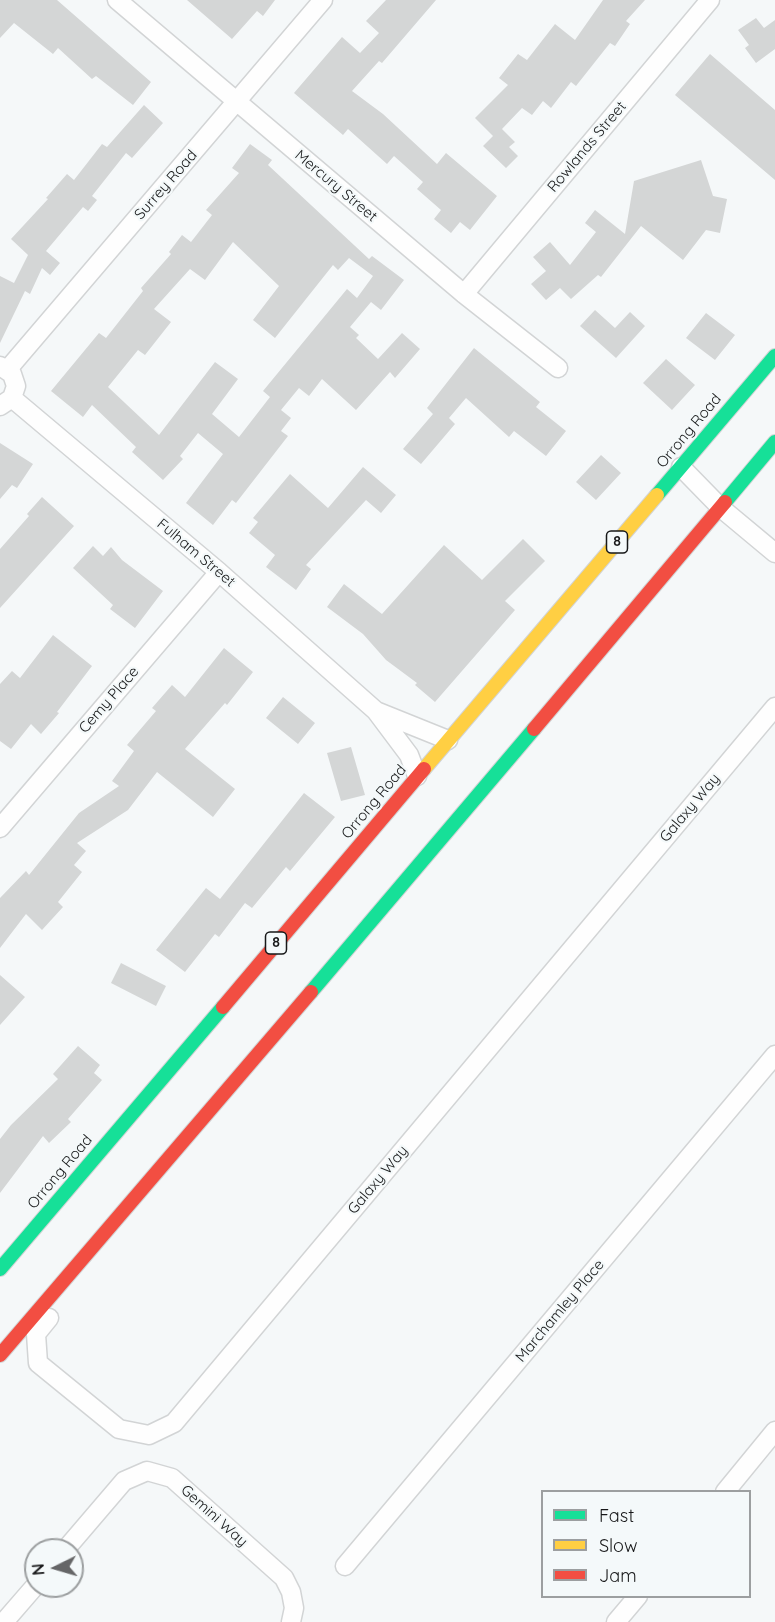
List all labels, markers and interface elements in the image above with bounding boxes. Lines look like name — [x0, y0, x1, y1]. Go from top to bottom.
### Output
street label: Rowlands Street — [544, 98, 630, 196]
street label: Surrey Road — [131, 146, 201, 224]
street label: Mercury Street — [291, 146, 381, 226]
street label: Orrong Road — [653, 390, 725, 472]
street label: Fulham Street — [153, 515, 239, 591]
road number: 8 — [606, 531, 628, 553]
street label: Cemy Place — [75, 663, 143, 737]
street label: Orrong Road — [338, 761, 410, 843]
street label: Galaxy Way — [656, 770, 724, 846]
road number: 8 — [266, 932, 286, 954]
street label: Orrong Road — [24, 1131, 96, 1213]
street label: Galaxy Way — [344, 1142, 412, 1218]
street label: Marchamley Place — [512, 1256, 608, 1366]
street label: Gemini Way — [177, 1481, 251, 1551]
legend — [541, 1490, 751, 1598]
text: Fast — [599, 1504, 634, 1527]
text: Slow — [599, 1534, 637, 1557]
north arrow — [24, 1538, 84, 1598]
text: N — [28, 1563, 49, 1576]
text: Jam — [599, 1564, 637, 1587]

